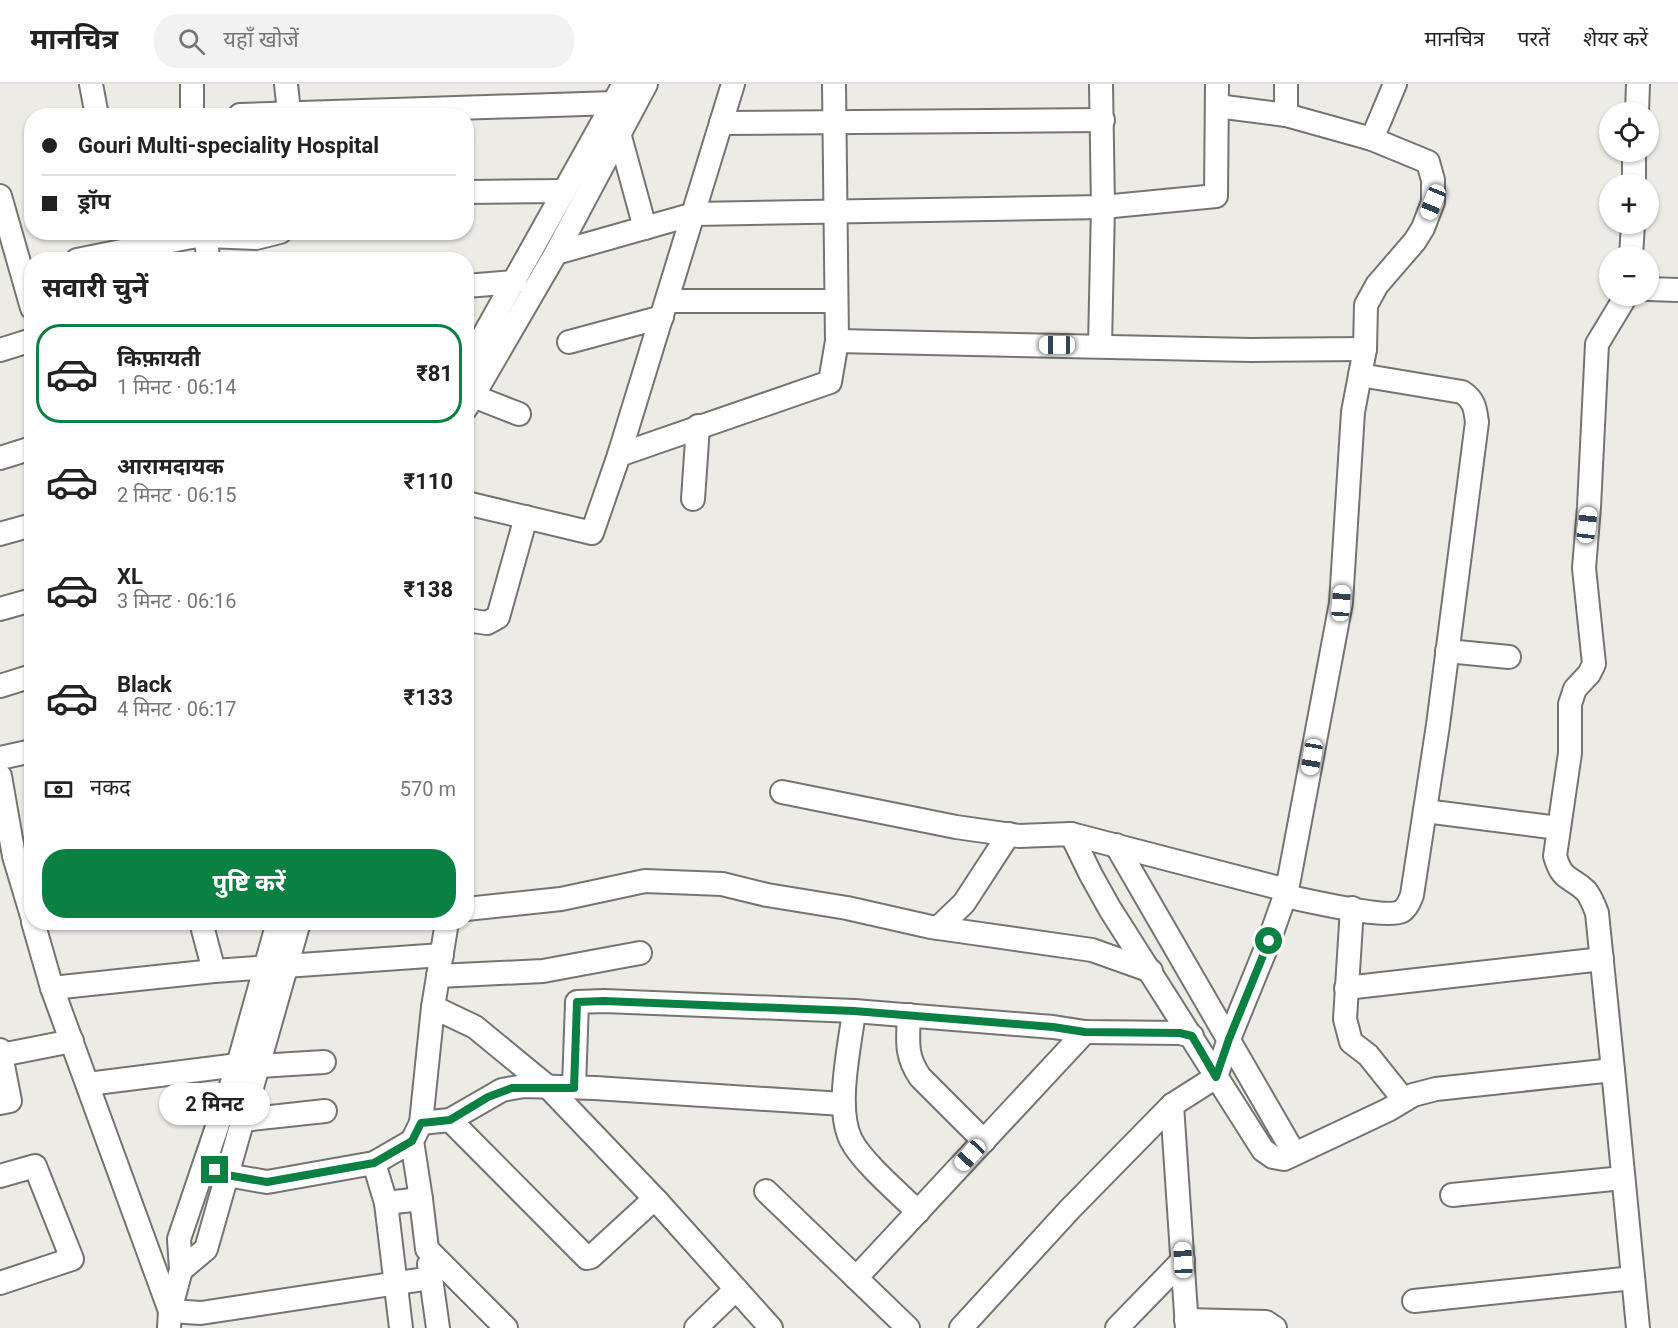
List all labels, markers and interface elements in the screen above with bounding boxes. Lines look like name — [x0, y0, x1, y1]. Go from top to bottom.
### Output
search box — [154, 14, 574, 68]
text: मानचित्र — [30, 23, 118, 56]
icon: search — [175, 25, 208, 58]
text: यहाँ खोजें — [223, 27, 299, 52]
text: मानचित्र — [1424, 27, 1485, 51]
text: परतें — [1518, 27, 1550, 51]
text: शेयर करें — [1583, 27, 1648, 51]
map controls — [1599, 102, 1659, 306]
button: locate — [1599, 102, 1659, 162]
text: Gouri Multi-speciality Hospital — [78, 133, 379, 158]
button: + — [1599, 174, 1659, 234]
car — [1418, 182, 1448, 222]
text: ड्रॉप — [78, 189, 111, 214]
button: − — [1599, 246, 1659, 306]
text: सवारी चुनें — [42, 272, 148, 304]
car — [1039, 336, 1075, 354]
text: किफ़ायती — [117, 346, 201, 371]
icon: car — [45, 347, 99, 401]
text: ₹81 — [416, 361, 453, 386]
text: 1 मिनट · 06:14 — [117, 375, 236, 399]
text: आरामदायक — [117, 454, 224, 479]
icon: car — [45, 455, 99, 509]
text: ₹110 — [404, 469, 453, 494]
text: 2 मिनट · 06:15 — [117, 483, 236, 507]
car — [1576, 506, 1598, 544]
icon: car — [45, 563, 99, 617]
text: XL — [117, 564, 143, 589]
text: ₹138 — [404, 577, 453, 602]
car — [1331, 584, 1351, 622]
text: 3 मिनट · 06:16 — [117, 589, 236, 613]
icon: car — [45, 671, 99, 725]
text: Black — [117, 672, 172, 697]
text: ₹133 — [404, 685, 453, 710]
text: 4 मिनट · 06:17 — [117, 697, 236, 721]
car — [1300, 738, 1324, 776]
icon: cash — [42, 773, 75, 806]
text: नकद — [90, 775, 131, 800]
text: 570 m — [400, 777, 456, 801]
button: पुष्टि करें — [42, 849, 456, 918]
route start — [1255, 927, 1282, 954]
callout: 2 मिनट — [160, 1083, 270, 1125]
text: 2 मिनट — [185, 1092, 244, 1116]
car — [951, 1136, 989, 1174]
route end — [201, 1156, 228, 1183]
car — [1173, 1242, 1193, 1278]

